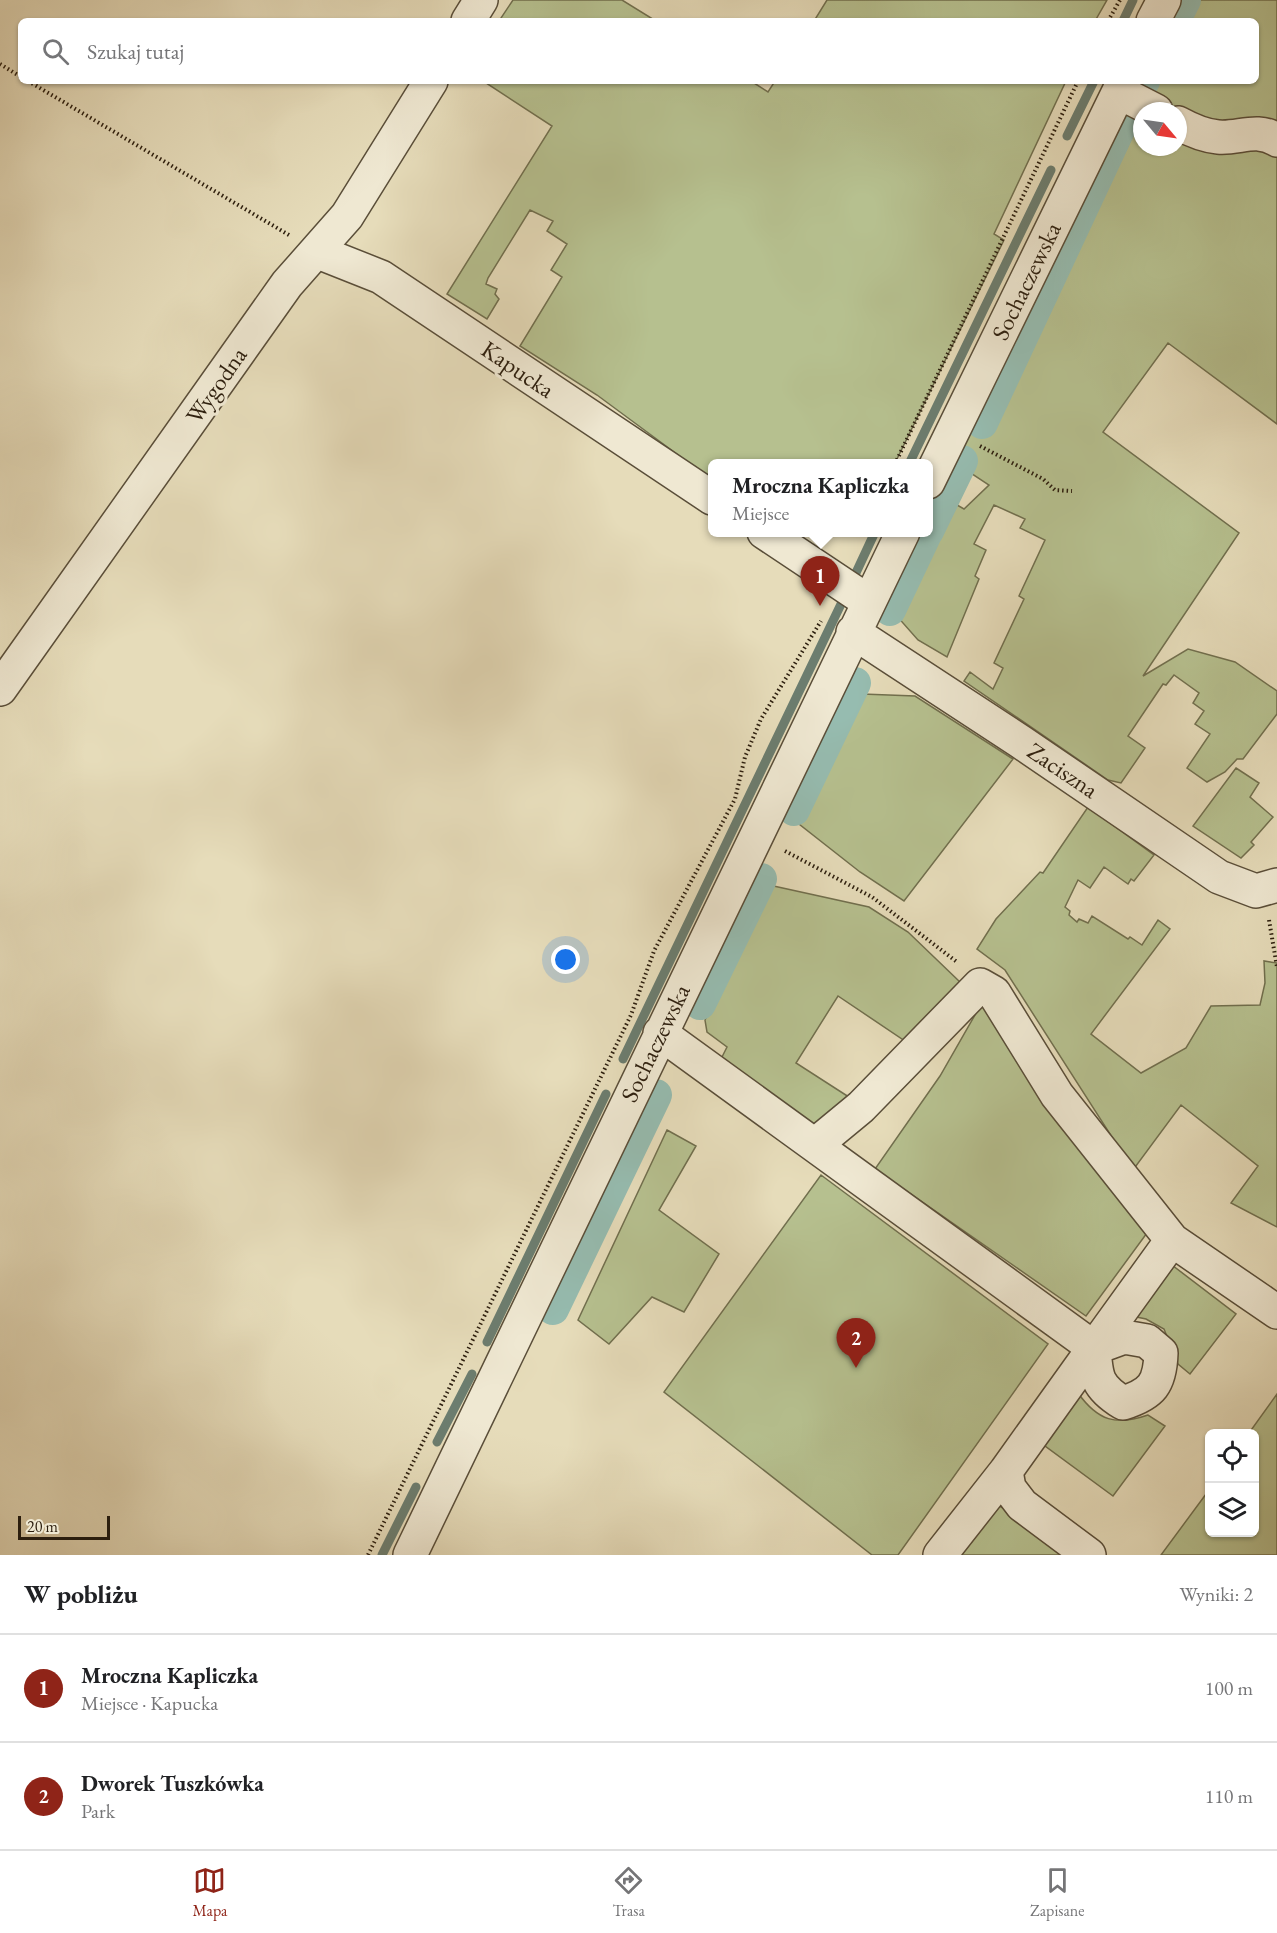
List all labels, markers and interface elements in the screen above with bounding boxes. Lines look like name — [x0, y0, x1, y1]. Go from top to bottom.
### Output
search box — [18, 18, 1259, 84]
icon: search — [39, 35, 72, 68]
text: Szukaj tutaj — [87, 37, 184, 66]
north arrow — [1133, 102, 1187, 156]
street label: Sochaczewska — [984, 217, 1068, 345]
street label: Kapucka — [475, 333, 561, 405]
street label: Wygodna — [178, 340, 254, 429]
popup — [708, 459, 933, 537]
text: Mroczna Kapliczka — [732, 471, 909, 500]
text: Miejsce — [732, 500, 789, 526]
pin: 1 — [800, 556, 840, 606]
street label: Zaciszna — [1022, 735, 1105, 805]
your location — [551, 945, 580, 974]
street label: Sochaczewska — [613, 979, 697, 1107]
pin: 2 — [836, 1318, 876, 1368]
map controls — [1205, 1429, 1259, 1537]
button: locate — [1205, 1429, 1259, 1483]
button: layers — [1205, 1483, 1259, 1537]
scale bar — [18, 1513, 110, 1540]
text: 20 m — [27, 1516, 58, 1537]
text: W pobliżu — [24, 1577, 138, 1611]
text: Wyniki: 2 — [1180, 1581, 1253, 1607]
text: Mroczna Kapliczka — [81, 1661, 258, 1690]
text: 1 — [38, 1675, 49, 1701]
text: 100 m — [1205, 1675, 1253, 1701]
text: Miejsce · Kapucka — [81, 1690, 218, 1716]
text: Dworek Tuszkówka — [81, 1769, 264, 1798]
text: 2 — [38, 1783, 49, 1809]
text: 110 m — [1205, 1783, 1253, 1809]
text: Park — [81, 1798, 115, 1824]
tab: Mapa — [192, 1864, 227, 1921]
tab: Trasa — [612, 1864, 645, 1921]
tab: Zapisane — [1030, 1864, 1085, 1921]

